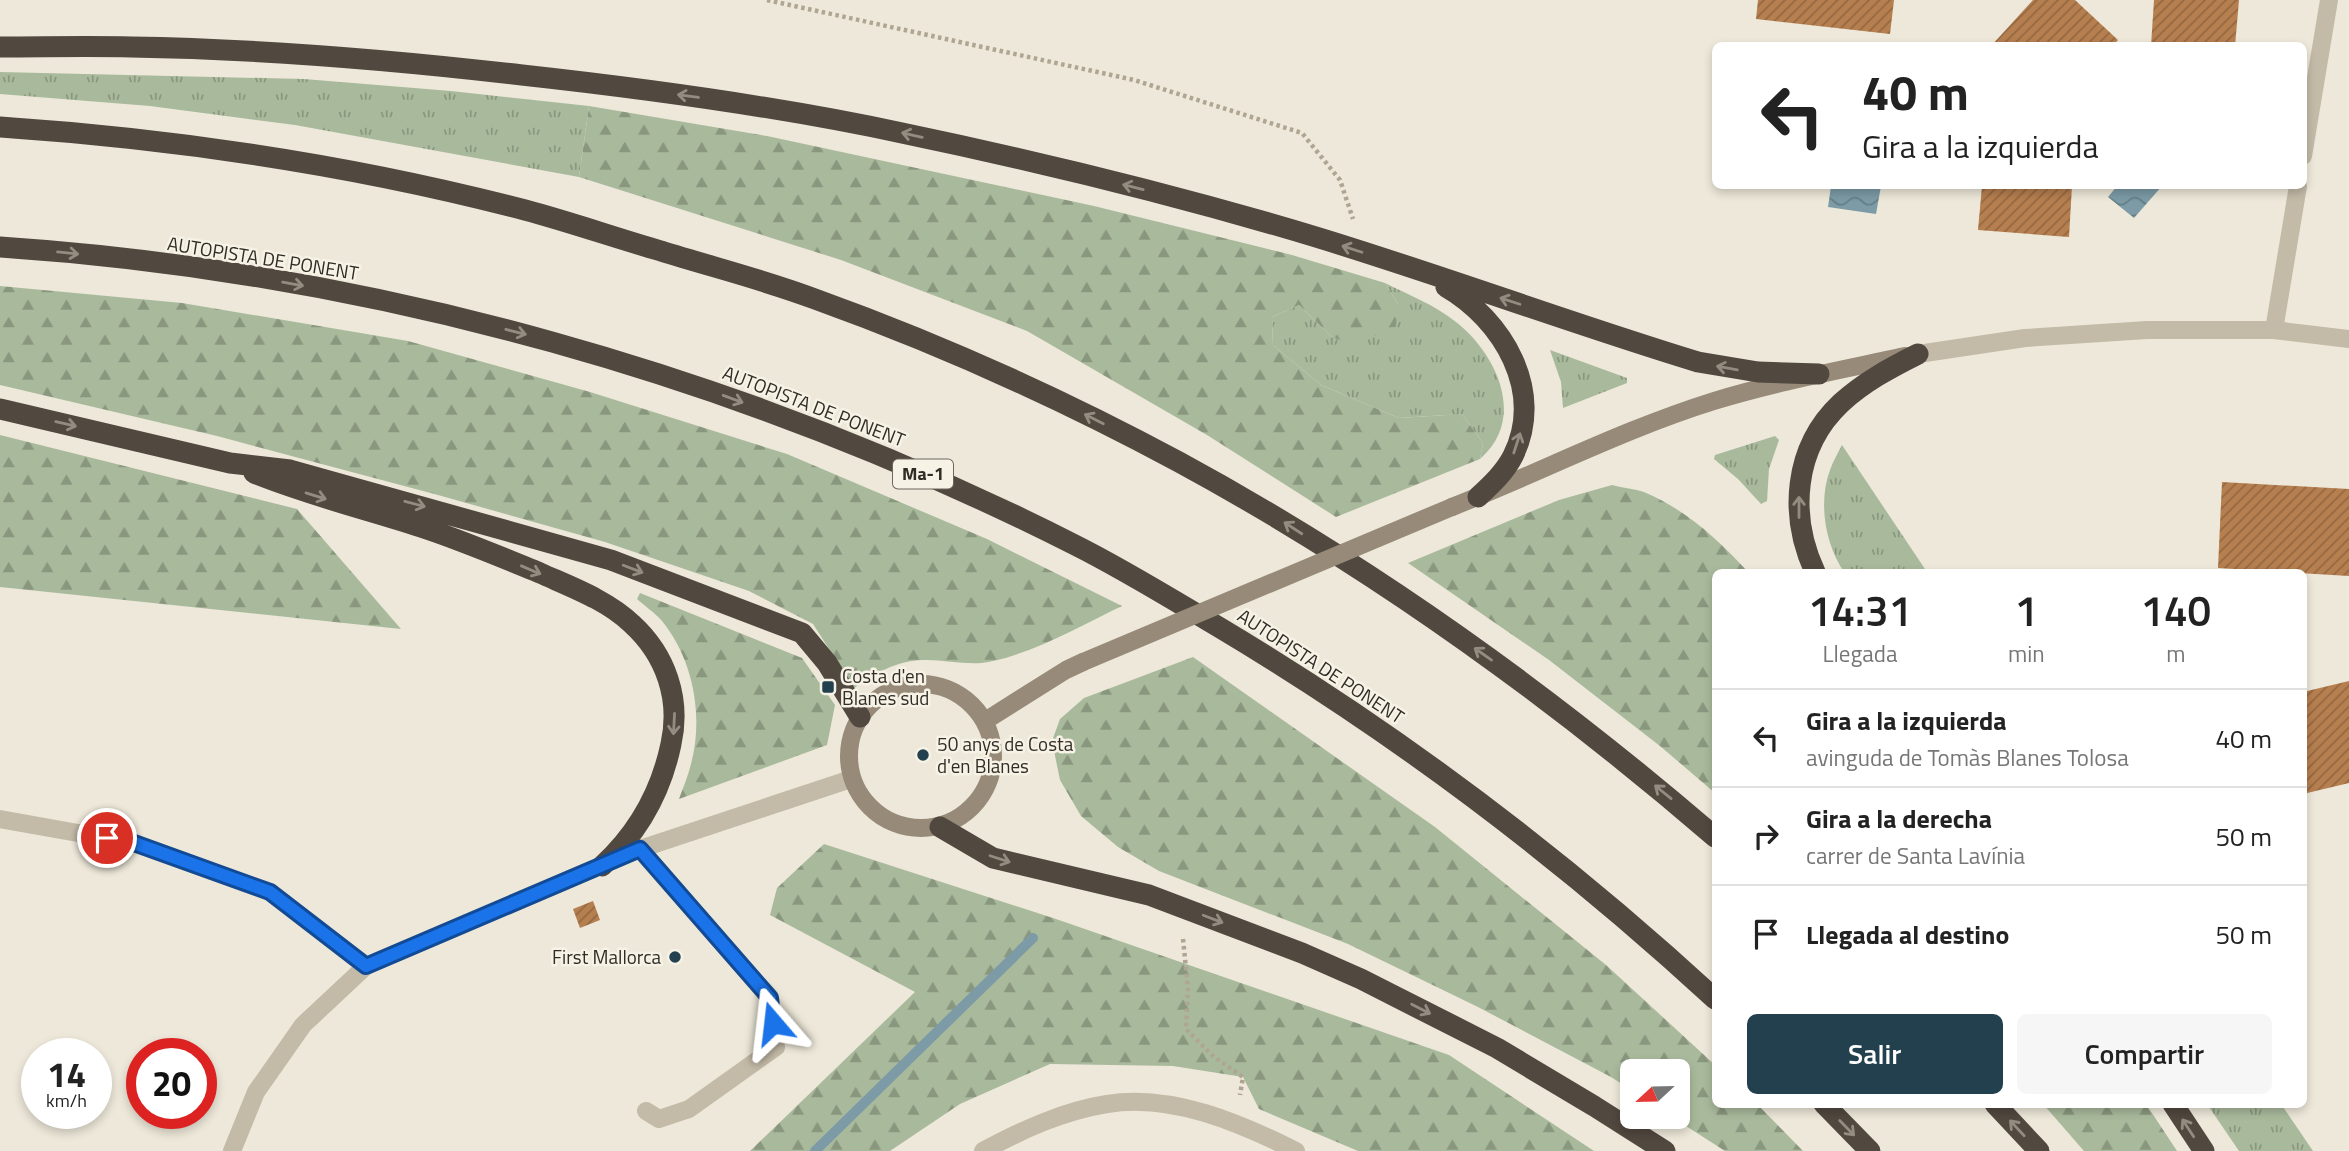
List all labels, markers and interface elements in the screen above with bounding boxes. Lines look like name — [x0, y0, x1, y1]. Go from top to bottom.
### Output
text: 40 m — [1862, 54, 1969, 129]
icon: left — [1747, 70, 1838, 161]
one-way arrow — [677, 89, 699, 102]
text: Gira a la izquierda — [1862, 122, 2098, 170]
one-way arrow — [901, 128, 924, 141]
one-way arrow — [1122, 180, 1145, 194]
street label: AUTOPISTA DE PONENT — [165, 228, 361, 287]
one-way arrow — [1341, 242, 1363, 254]
one-way arrow — [56, 247, 79, 260]
one-way arrow — [281, 277, 304, 291]
one-way arrow — [1499, 293, 1521, 306]
one-way arrow — [504, 326, 526, 339]
street label: AUTOPISTA DE PONENT — [719, 357, 910, 454]
one-way arrow — [1716, 360, 1739, 374]
one-way arrow — [721, 394, 743, 406]
one-way arrow — [1084, 412, 1105, 425]
one-way arrow — [54, 418, 77, 431]
one-way arrow — [1512, 432, 1524, 454]
road number: Ma-1 — [893, 460, 953, 488]
one-way arrow — [305, 490, 327, 503]
one-way arrow — [1792, 496, 1806, 519]
one-way arrow — [404, 498, 426, 511]
one-way arrow — [1284, 521, 1303, 536]
one-way arrow — [520, 564, 542, 577]
one-way arrow — [622, 564, 644, 576]
text: 14:31 — [1808, 578, 1912, 642]
text: 1 — [2015, 578, 2038, 642]
text: 140 — [2141, 578, 2211, 642]
street label: AUTOPISTA DE PONENT — [1232, 601, 1410, 730]
text: Llegada — [1822, 636, 1897, 671]
text: min — [2008, 636, 2045, 671]
text: m — [2166, 636, 2185, 671]
one-way arrow — [1474, 647, 1493, 661]
place label: Costa d'en Blanes sud — [842, 661, 929, 712]
marker: Costa d'en Blanes sud — [820, 679, 836, 695]
text: Gira a la izquierda — [1806, 701, 2007, 740]
one-way arrow — [667, 712, 680, 735]
icon: left — [1747, 719, 1785, 757]
text: 40 m — [2215, 719, 2272, 758]
place label: 50 anys de Costa d'en Blanes — [937, 729, 1074, 780]
text: avinguda de Tomàs Blanes Tolosa — [1806, 740, 2129, 775]
marker: 50 anys de Costa d'en Blanes — [915, 747, 931, 763]
one-way arrow — [1654, 785, 1672, 801]
text: Gira a la derecha — [1806, 799, 1992, 838]
pin — [77, 808, 137, 868]
icon: right — [1747, 817, 1785, 855]
text: 50 m — [2215, 817, 2272, 856]
icon: arrive — [88, 819, 126, 857]
text: carrer de Santa Lavínia — [1806, 838, 2025, 873]
one-way arrow — [988, 854, 1010, 867]
one-way arrow — [1201, 914, 1223, 927]
icon: arrive — [1747, 915, 1785, 953]
text: Llegada al destino — [1806, 915, 2009, 954]
text: 50 m — [2215, 915, 2272, 954]
place label: First Mallorca — [552, 942, 661, 971]
marker: First Mallorca — [667, 949, 683, 965]
position arrow — [736, 986, 810, 1060]
one-way arrow — [1410, 1003, 1431, 1017]
button: Salir — [1747, 1014, 2003, 1094]
button: Compartir — [2017, 1014, 2272, 1094]
speed limit sign: 20 — [126, 1038, 217, 1129]
text: 14 — [47, 1047, 86, 1101]
north arrow — [1620, 1059, 1690, 1129]
map controls — [1620, 1059, 1690, 1129]
text: km/h — [46, 1087, 87, 1114]
one-way arrow — [2181, 1118, 2195, 1138]
one-way arrow — [1839, 1119, 1856, 1136]
one-way arrow — [2009, 1119, 2026, 1137]

